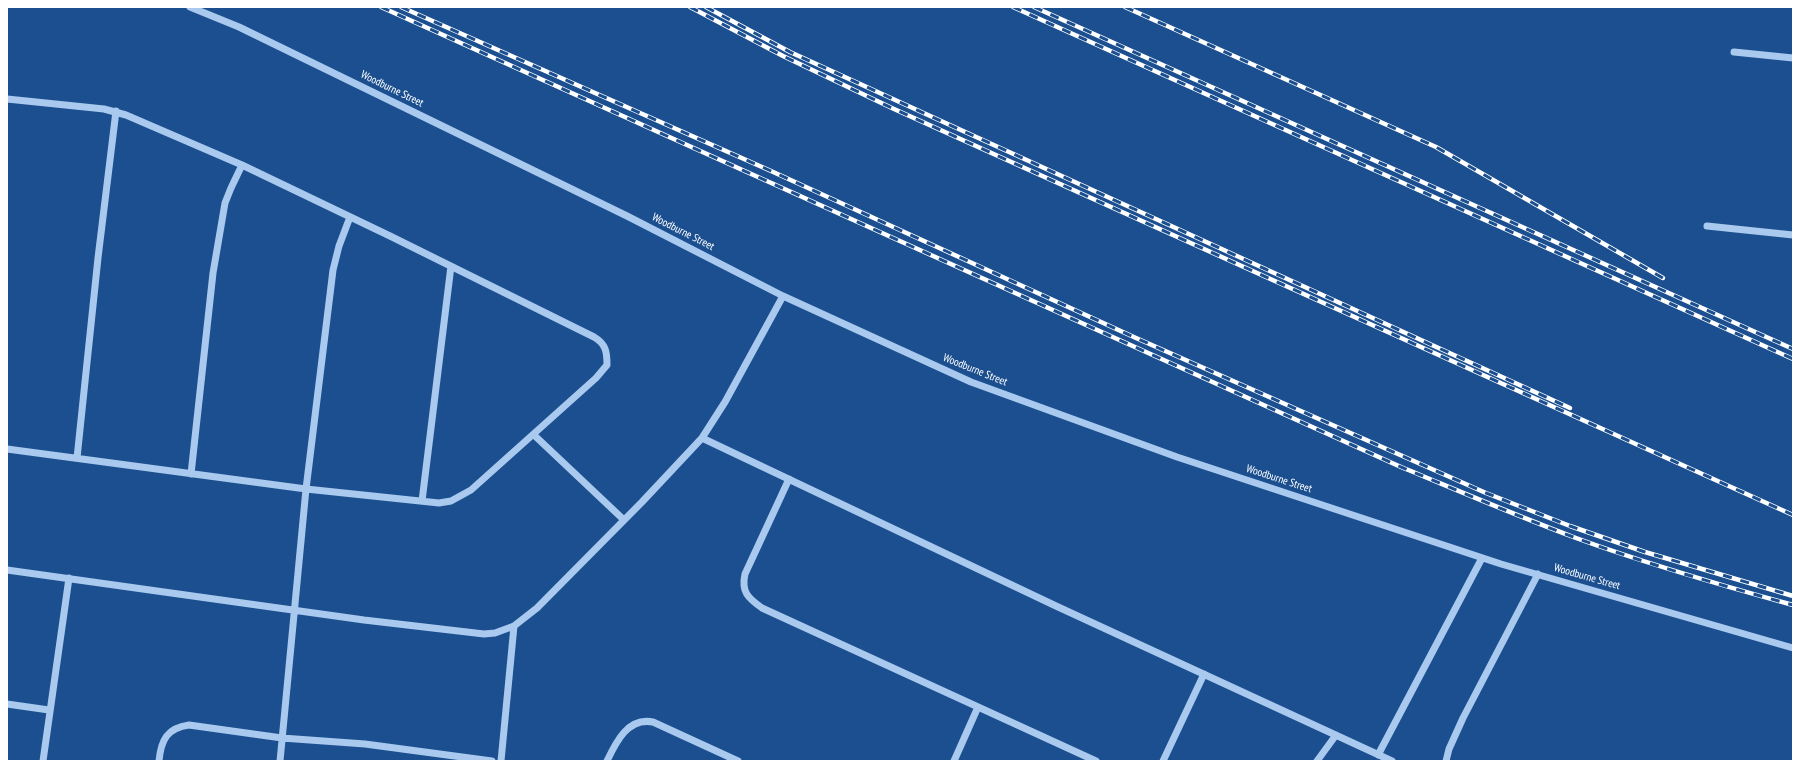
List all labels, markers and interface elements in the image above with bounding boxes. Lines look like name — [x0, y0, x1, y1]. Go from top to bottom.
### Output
street label: Woodburne Street — [358, 68, 426, 110]
street label: Woodburne Street — [650, 211, 716, 253]
street label: Woodburne Street — [941, 351, 1009, 389]
street label: Woodburne Street — [1244, 462, 1314, 496]
street label: Woodburne Street — [1552, 561, 1622, 593]

